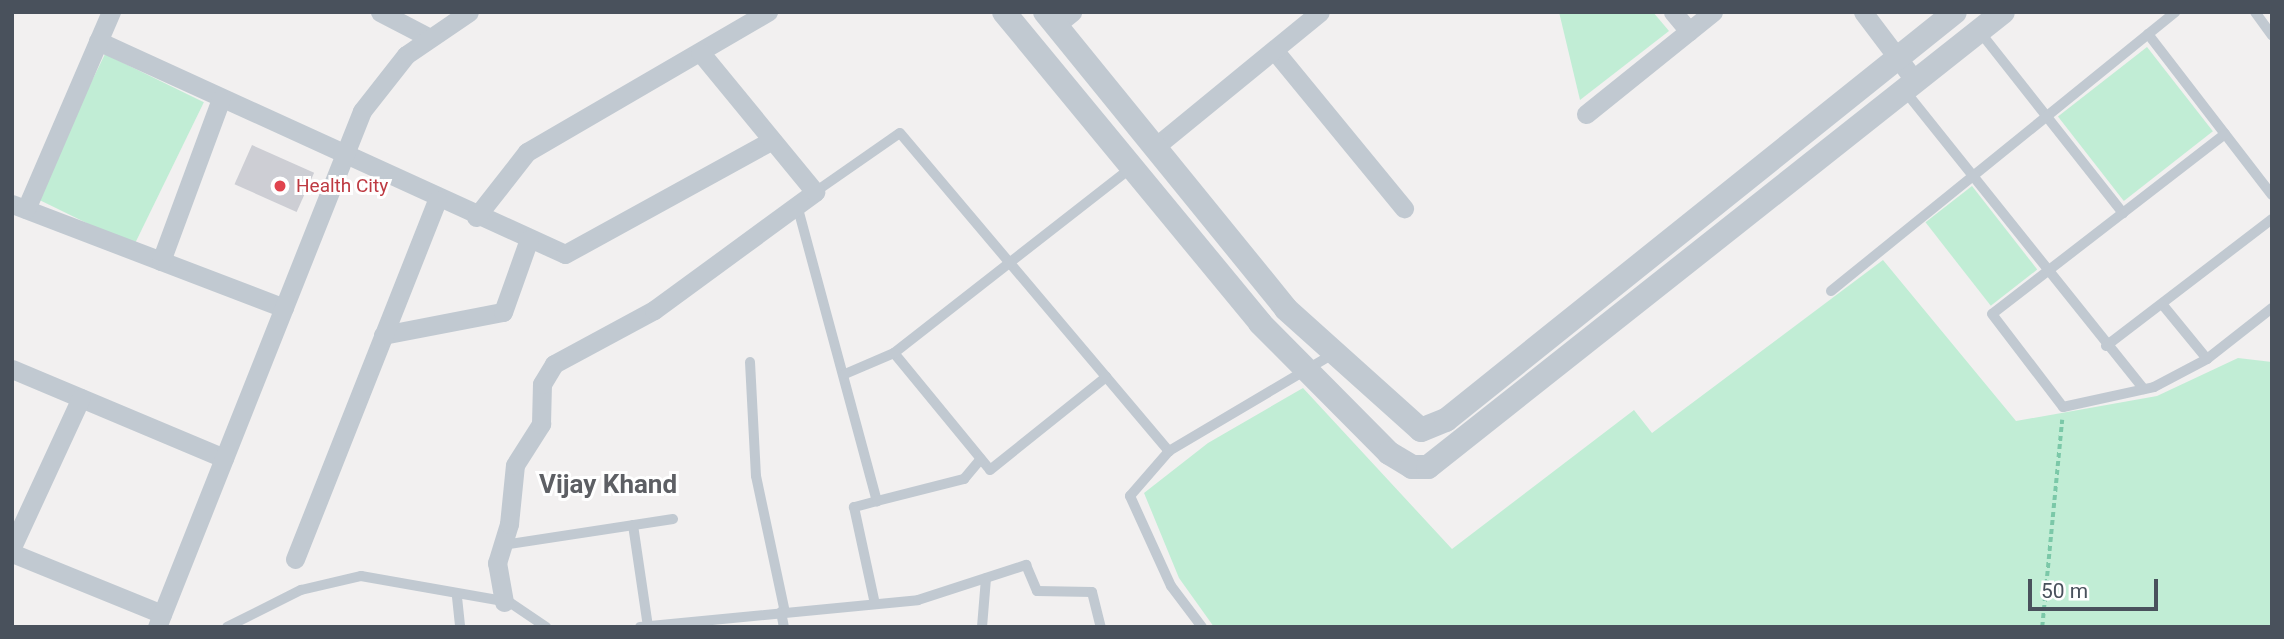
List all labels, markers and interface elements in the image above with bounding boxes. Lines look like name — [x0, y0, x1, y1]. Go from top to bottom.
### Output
place label: Health City — [296, 175, 388, 197]
marker: Health City — [270, 176, 290, 196]
district label: Vijay Khand — [539, 469, 677, 501]
scale bar — [2032, 566, 2162, 610]
text: 50 m — [2041, 579, 2088, 603]

